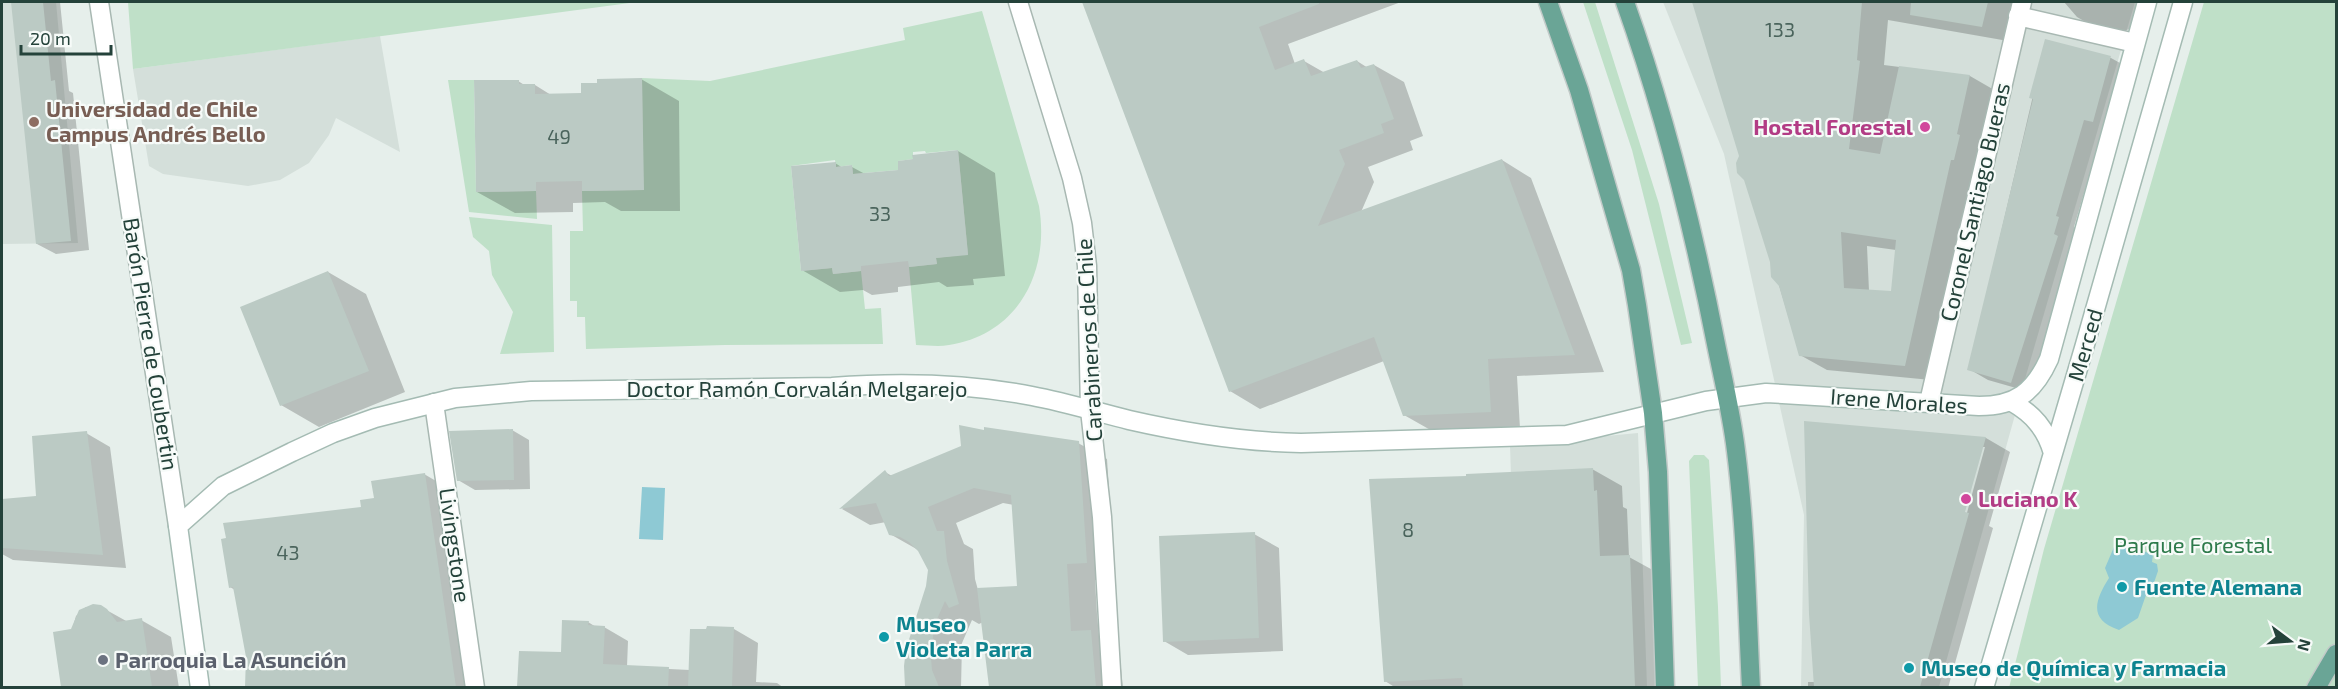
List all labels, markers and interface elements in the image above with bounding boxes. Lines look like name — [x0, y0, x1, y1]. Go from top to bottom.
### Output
house number: 133 — [1765, 17, 1795, 41]
scale bar — [21, 18, 111, 56]
text: 20 m — [30, 27, 71, 49]
street label: Coronel Santiago Bueras — [1934, 80, 2014, 324]
place label: Universidad de Chile Campus Andrés Bello — [46, 95, 266, 146]
place label: Hostal Forestal — [1753, 113, 1914, 139]
marker: Universidad de Chile Campus Andrés Bello — [27, 115, 41, 129]
marker: Hostal Forestal — [1918, 120, 1932, 134]
house number: 49 — [547, 124, 571, 148]
house number: 33 — [869, 201, 891, 225]
street label: Barón Pierre de Coubertin — [119, 216, 185, 472]
street label: Carabineros de Chile — [1070, 238, 1106, 442]
street label: Merced — [2061, 305, 2107, 384]
street label: Doctor Ramón Corvalán Melgarejo — [626, 375, 968, 402]
street label: Irene Morales — [1829, 382, 1969, 418]
place label: Luciano K — [1978, 485, 2078, 511]
street label: Livingstone — [435, 486, 477, 604]
marker: Luciano K — [1959, 492, 1973, 506]
house number: 8 — [1402, 517, 1414, 541]
park label: Parque Forestal — [2114, 531, 2272, 557]
house number: 43 — [276, 540, 300, 564]
place label: Fuente Alemana — [2134, 573, 2302, 599]
marker: Fuente Alemana — [2115, 580, 2129, 594]
place label: Museo Violeta Parra — [896, 610, 1032, 661]
north arrow — [2260, 611, 2320, 671]
marker: Museo Violeta Parra — [877, 630, 891, 644]
text: N — [2294, 637, 2316, 653]
place label: Parroquia La Asunción — [115, 646, 346, 672]
marker: Parroquia La Asunción — [96, 653, 110, 667]
place label: Museo de Química y Farmacia — [1921, 654, 2226, 681]
marker: Museo de Química y Farmacia — [1902, 661, 1916, 675]

